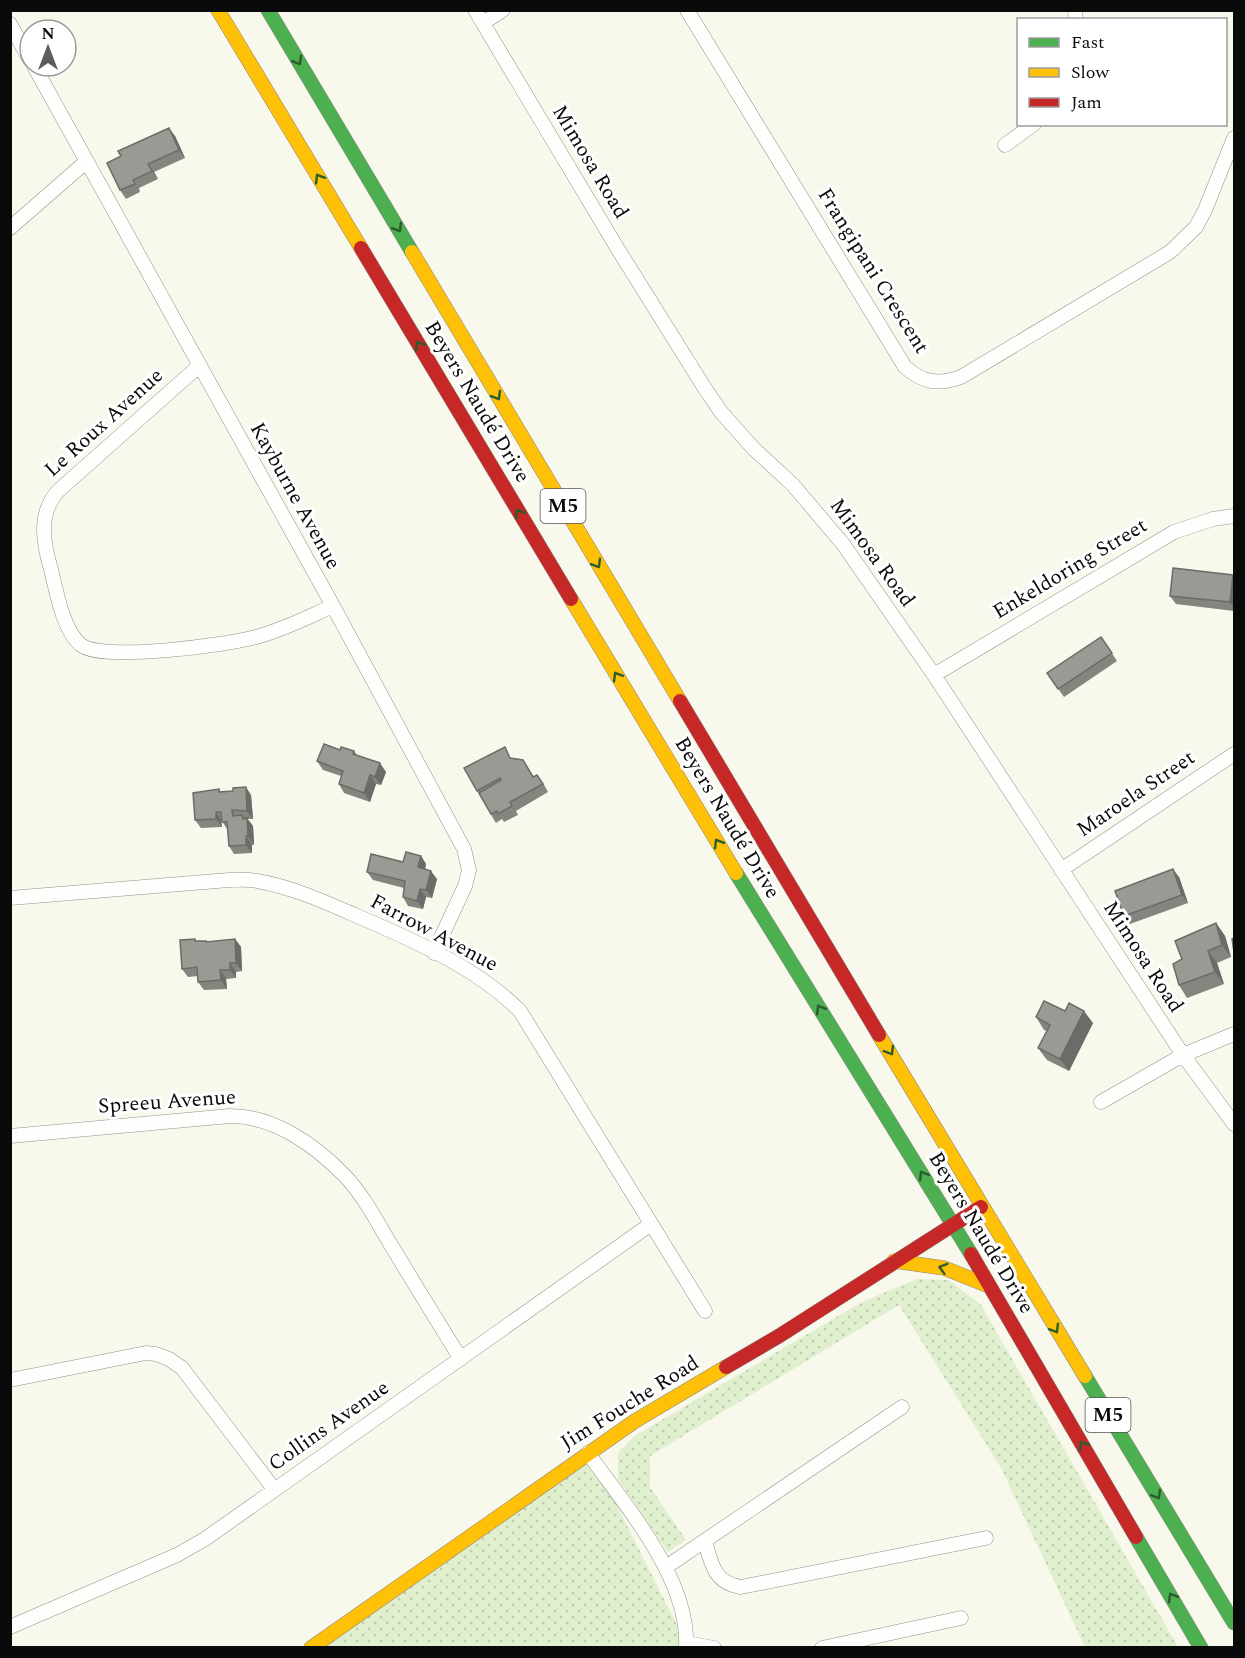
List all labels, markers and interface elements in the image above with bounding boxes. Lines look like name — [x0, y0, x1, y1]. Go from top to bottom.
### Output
north arrow — [18, 18, 78, 78]
legend — [1017, 18, 1227, 126]
text: N — [41, 22, 55, 46]
text: Fast — [1071, 29, 1104, 56]
one-way arrow — [291, 55, 302, 65]
text: Slow — [1071, 59, 1110, 86]
text: Jam — [1071, 89, 1102, 116]
street label: Mimosa Road — [543, 99, 637, 225]
one-way arrow — [315, 174, 327, 184]
street label: Frangipani Crescent — [809, 182, 937, 360]
one-way arrow — [390, 222, 402, 232]
street label: Beyers Naudé Drive — [416, 315, 538, 489]
one-way arrow — [415, 341, 427, 351]
street label: Le Roux Avenue — [37, 361, 171, 485]
one-way arrow — [490, 390, 502, 400]
street label: Kayburne Avenue — [241, 417, 349, 575]
road number: M5 — [540, 489, 586, 523]
street label: Mimosa Road — [821, 492, 923, 614]
one-way arrow — [515, 509, 527, 519]
street label: Enkeldoring Street — [987, 510, 1153, 628]
one-way arrow — [590, 557, 601, 568]
one-way arrow — [613, 672, 625, 682]
street label: Beyers Naudé Drive — [666, 731, 788, 905]
street label: Maroela Street — [1070, 742, 1202, 846]
one-way arrow — [713, 839, 725, 849]
street label: Farrow Avenue — [364, 886, 504, 980]
street label: Mimosa Road — [1095, 895, 1191, 1019]
one-way arrow — [817, 1005, 828, 1016]
one-way arrow — [882, 1045, 894, 1055]
street label: Spreeu Avenue — [97, 1081, 237, 1123]
street label: Beyers Naudé Drive — [920, 1146, 1042, 1320]
one-way arrow — [919, 1171, 931, 1181]
one-way arrow — [938, 1263, 949, 1275]
one-way arrow — [1048, 1323, 1060, 1333]
street label: Jim Fouche Road — [554, 1347, 706, 1459]
street label: Collins Avenue — [262, 1372, 396, 1480]
road number: M5 — [1086, 1398, 1130, 1432]
one-way arrow — [1078, 1441, 1090, 1451]
one-way arrow — [1149, 1489, 1161, 1499]
one-way arrow — [1167, 1593, 1179, 1603]

